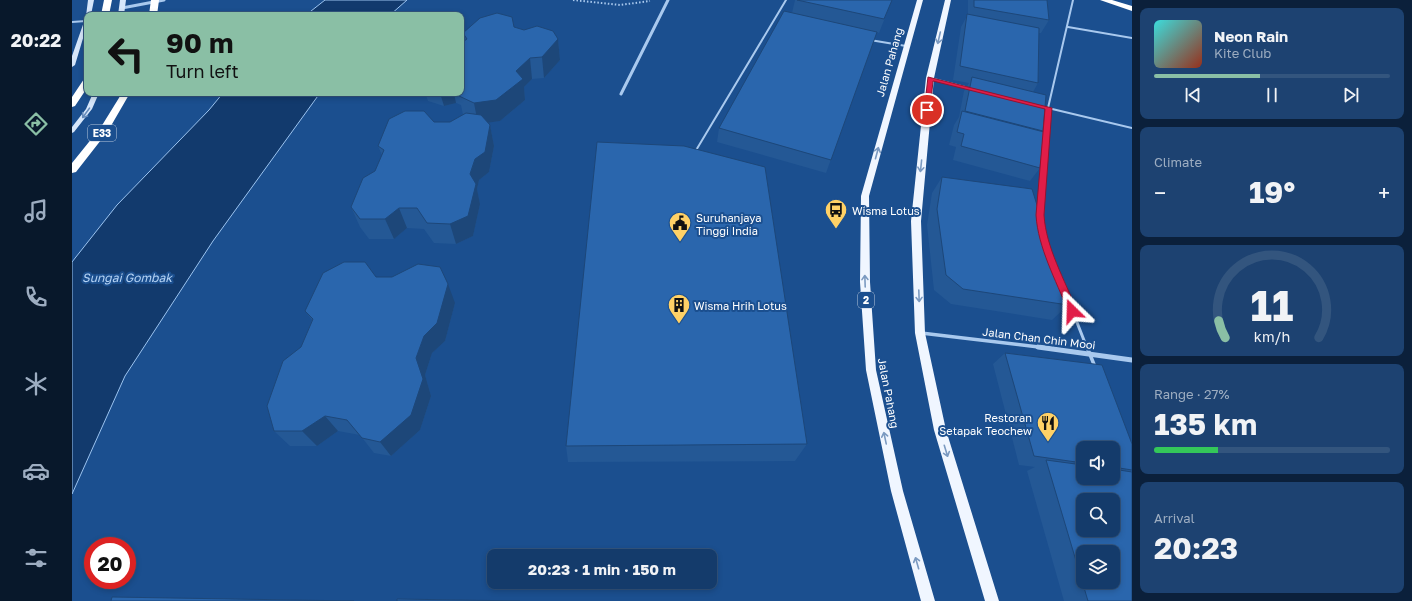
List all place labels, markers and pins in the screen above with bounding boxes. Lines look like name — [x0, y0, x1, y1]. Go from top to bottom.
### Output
pin — [910, 93, 944, 127]
bus stop icon: Wisma Lotus — [823, 197, 849, 230]
place label: Wisma Lotus — [852, 204, 920, 217]
public building icon: Suruhanjaya Tinggi India — [667, 210, 693, 243]
place label: Suruhanjaya Tinggi India — [696, 211, 761, 237]
building icon: Wisma Hrih Lotus — [666, 292, 692, 325]
place label: Wisma Hrih Lotus — [694, 299, 787, 312]
restaurant icon: Restoran Setapak Teochew — [1035, 410, 1061, 443]
place label: Restoran Setapak Teochew — [939, 411, 1032, 437]

